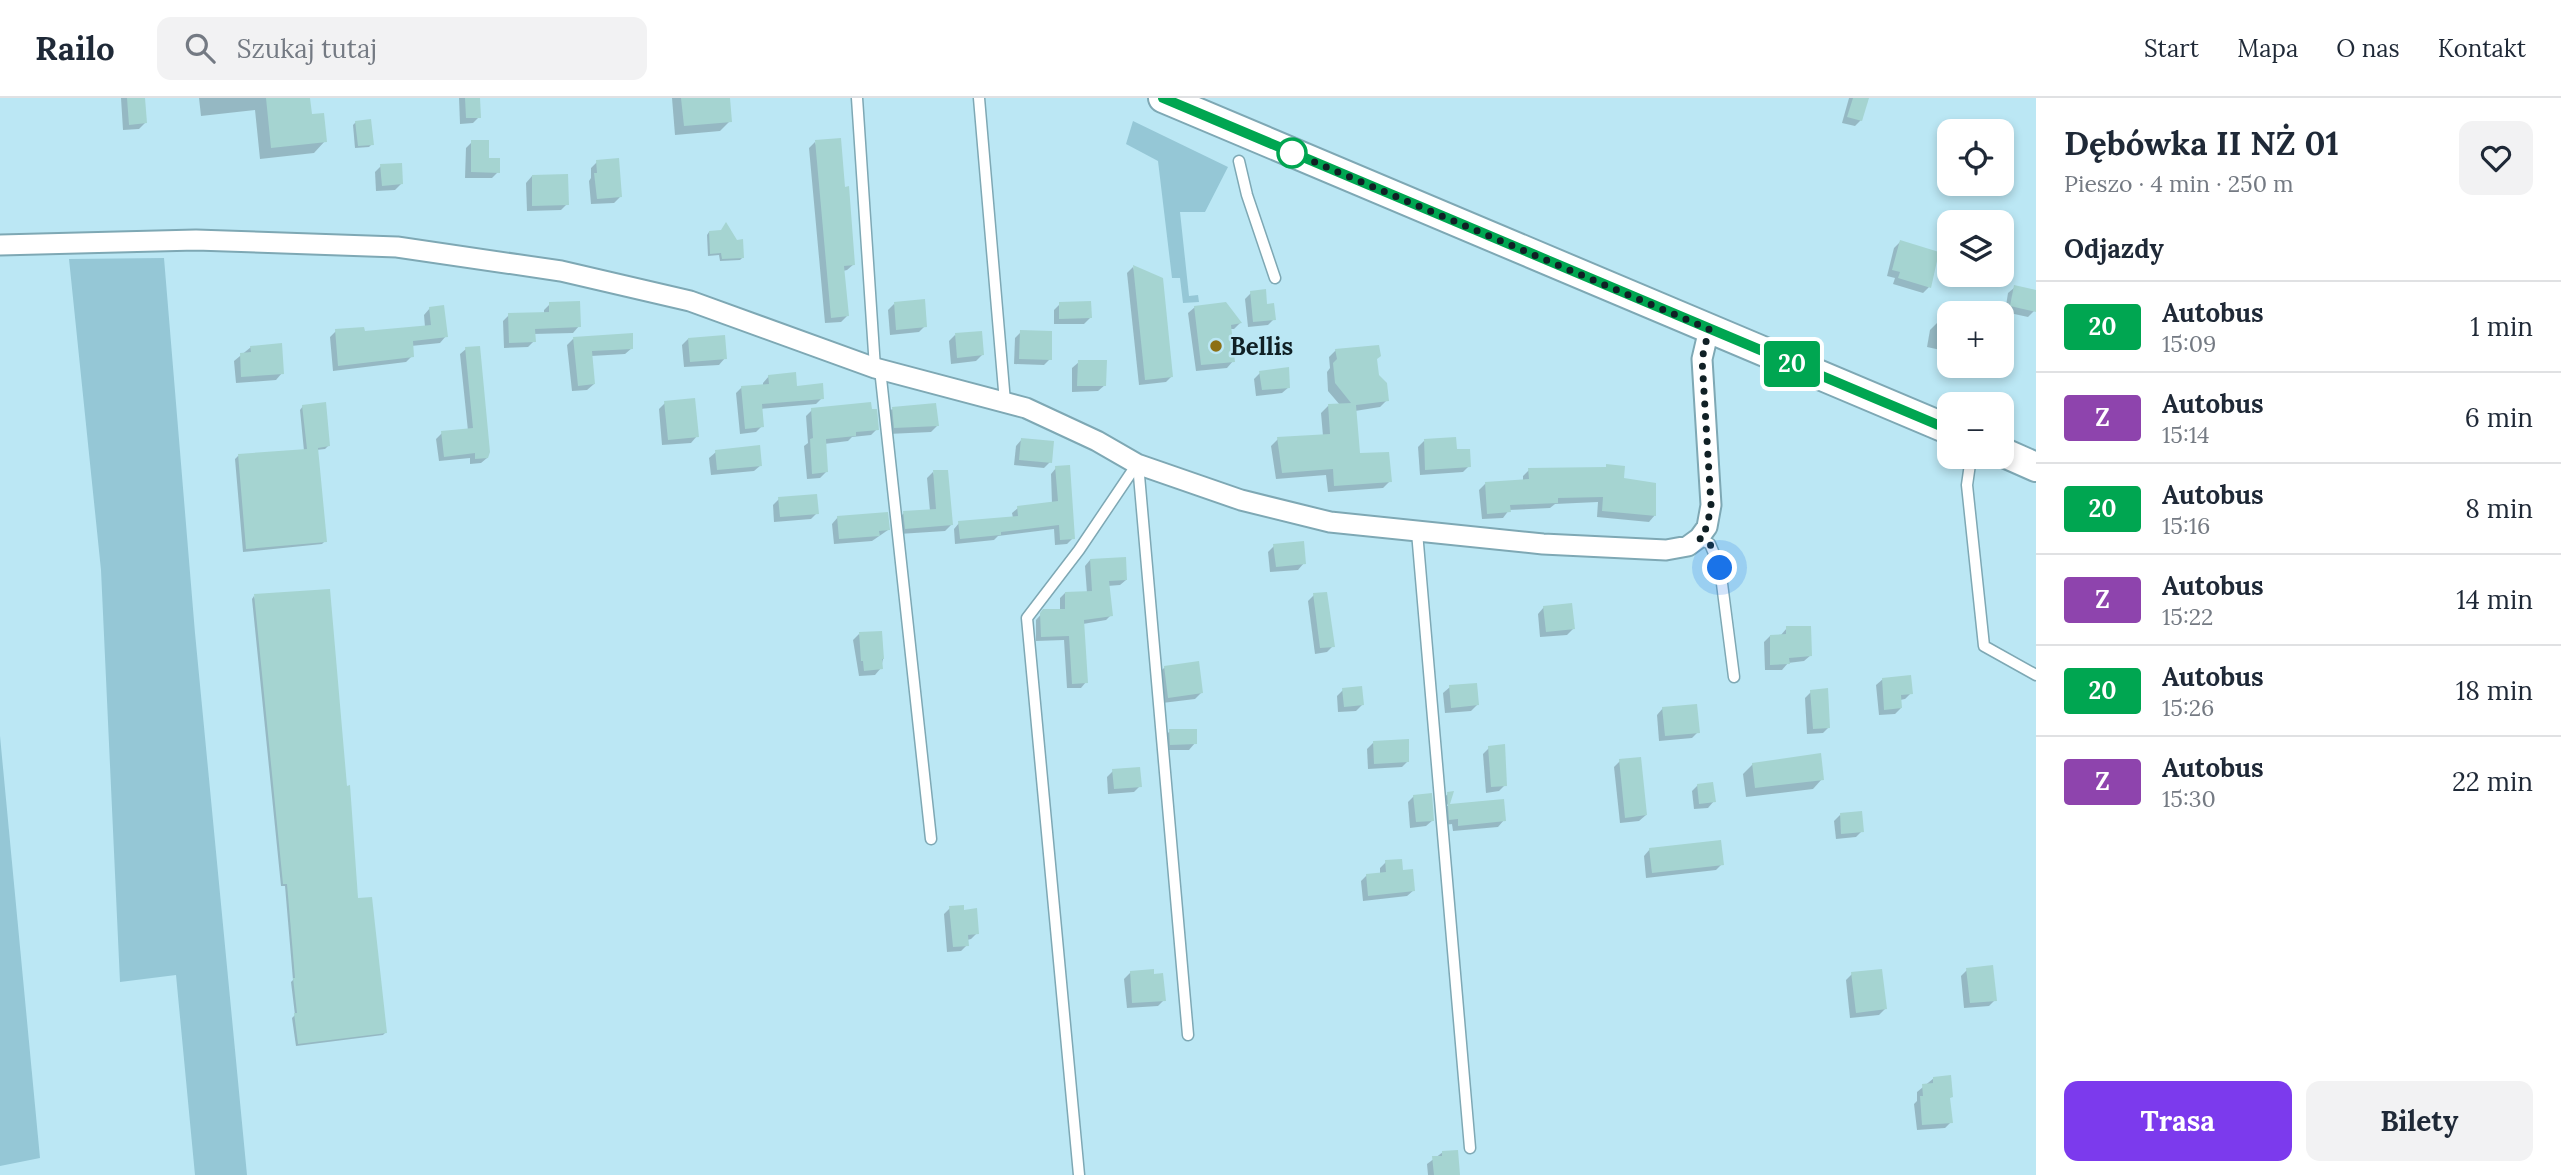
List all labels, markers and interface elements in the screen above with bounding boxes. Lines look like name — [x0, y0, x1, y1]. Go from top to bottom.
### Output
search box — [157, 17, 647, 80]
text: Railo — [35, 27, 115, 69]
icon: search — [181, 29, 219, 67]
text: Szukaj tutaj — [237, 32, 377, 65]
text: Start — [2144, 33, 2199, 64]
text: Mapa — [2237, 33, 2298, 64]
text: O nas — [2336, 33, 2400, 64]
text: Kontakt — [2438, 33, 2526, 64]
map controls — [1937, 119, 2014, 469]
button: locate — [1937, 119, 2014, 196]
button: heart — [2459, 121, 2533, 195]
text: Dębówka II NŻ 01 — [2064, 122, 2339, 164]
unlabelled marker — [1277, 138, 1307, 168]
text: Pieszo · 4 min · 250 m — [2064, 169, 2294, 198]
button: layers — [1937, 210, 2014, 287]
text: Odjazdy — [2064, 232, 2164, 265]
text: Autobus — [2162, 296, 2264, 329]
button: + — [1937, 301, 2014, 378]
text: 1 min — [2470, 310, 2533, 343]
text: 20 — [2088, 311, 2117, 342]
text: 15:09 — [2162, 329, 2216, 358]
place label: Bellis — [1230, 331, 1293, 362]
marker: Bellis — [1208, 338, 1224, 354]
line badge: 20 — [1760, 341, 1824, 387]
text: 20 — [1778, 348, 1806, 379]
text: Autobus — [2162, 387, 2264, 420]
button: − — [1937, 392, 2014, 469]
text: 6 min — [2465, 401, 2533, 434]
text: Z — [2095, 402, 2110, 433]
text: 15:14 — [2162, 420, 2210, 449]
text: Autobus — [2162, 478, 2264, 511]
text: 8 min — [2465, 492, 2533, 525]
text: 20 — [2088, 493, 2117, 524]
text: 15:16 — [2162, 511, 2210, 540]
your location — [1702, 550, 1737, 585]
text: Autobus — [2162, 569, 2264, 602]
text: 14 min — [2456, 583, 2533, 616]
text: Z — [2095, 584, 2110, 615]
text: 15:22 — [2162, 602, 2213, 631]
text: Autobus — [2162, 660, 2264, 693]
text: 18 min — [2456, 674, 2533, 707]
text: 20 — [2088, 675, 2117, 706]
text: 15:26 — [2162, 693, 2214, 722]
text: Autobus — [2162, 751, 2264, 784]
text: 22 min — [2452, 765, 2533, 798]
text: Z — [2095, 766, 2110, 797]
text: 15:30 — [2162, 784, 2216, 813]
button: Trasa — [2064, 1081, 2292, 1161]
button: Bilety — [2306, 1081, 2533, 1161]

